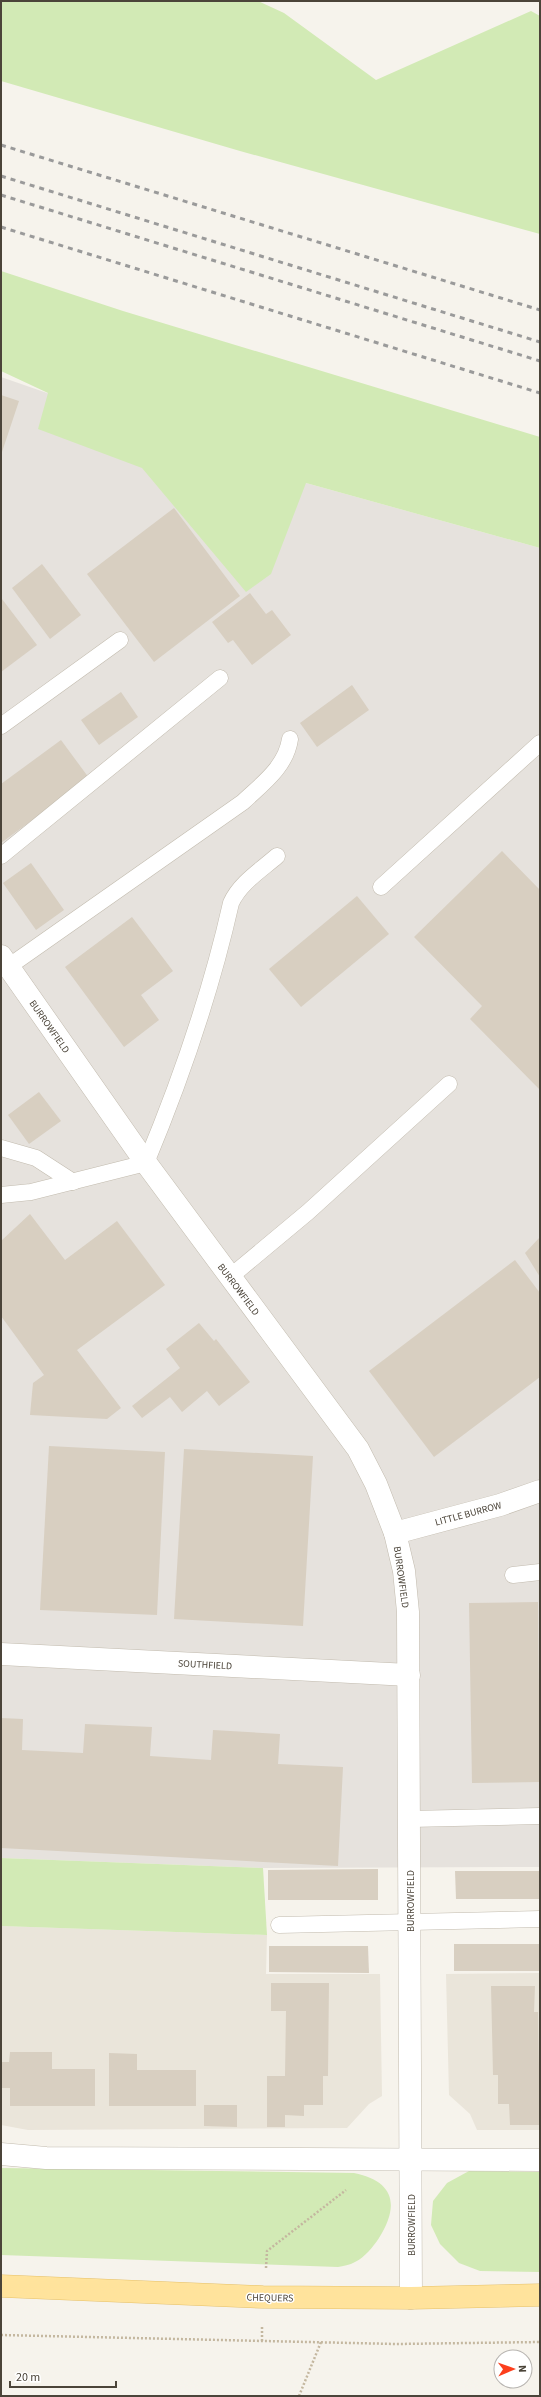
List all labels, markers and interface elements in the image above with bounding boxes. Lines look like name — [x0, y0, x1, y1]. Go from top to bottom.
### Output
street label: BURROWFIELD — [26, 997, 73, 1056]
street label: BURROWFIELD — [214, 1261, 262, 1319]
street label: LITTLE BURROW — [433, 1498, 503, 1530]
street label: BURROWFIELD — [390, 1545, 412, 1609]
street label: SOUTHFIELD — [178, 1657, 232, 1673]
street label: BURROWFIELD — [404, 1870, 418, 1932]
street label: BURROWFIELD — [405, 2194, 419, 2256]
street label: CHEQUERS — [246, 2291, 293, 2305]
north arrow — [493, 2349, 533, 2389]
scale bar — [10, 2363, 116, 2389]
text: N — [515, 2365, 530, 2373]
text: 20 m — [16, 2369, 40, 2386]

